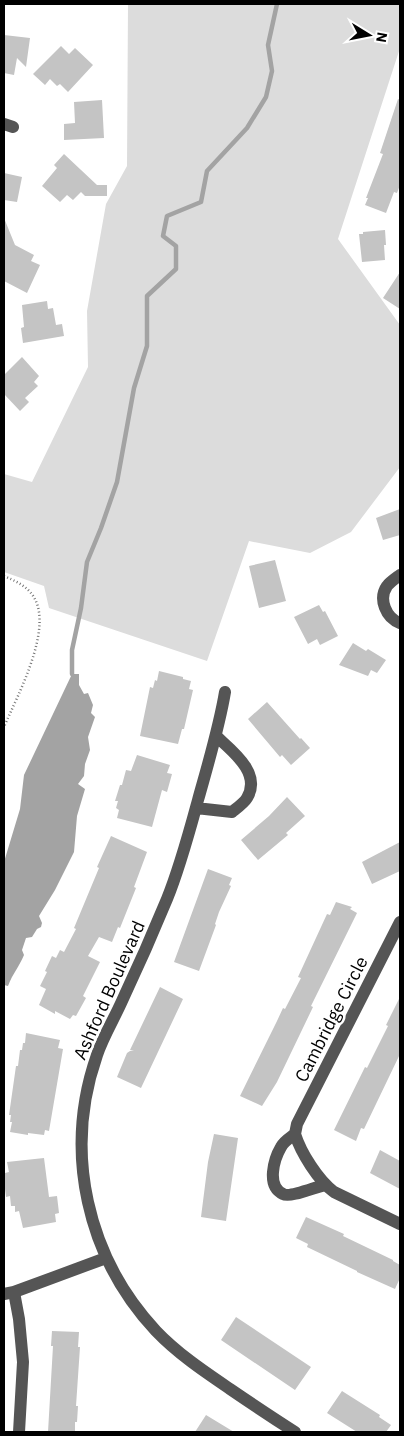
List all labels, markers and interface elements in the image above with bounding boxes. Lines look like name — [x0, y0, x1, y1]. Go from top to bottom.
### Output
north arrow — [344, 10, 394, 60]
text: N — [372, 31, 392, 44]
street label: Ashford Boulevard — [68, 917, 150, 1063]
street label: Cambridge Circle — [289, 952, 373, 1086]

